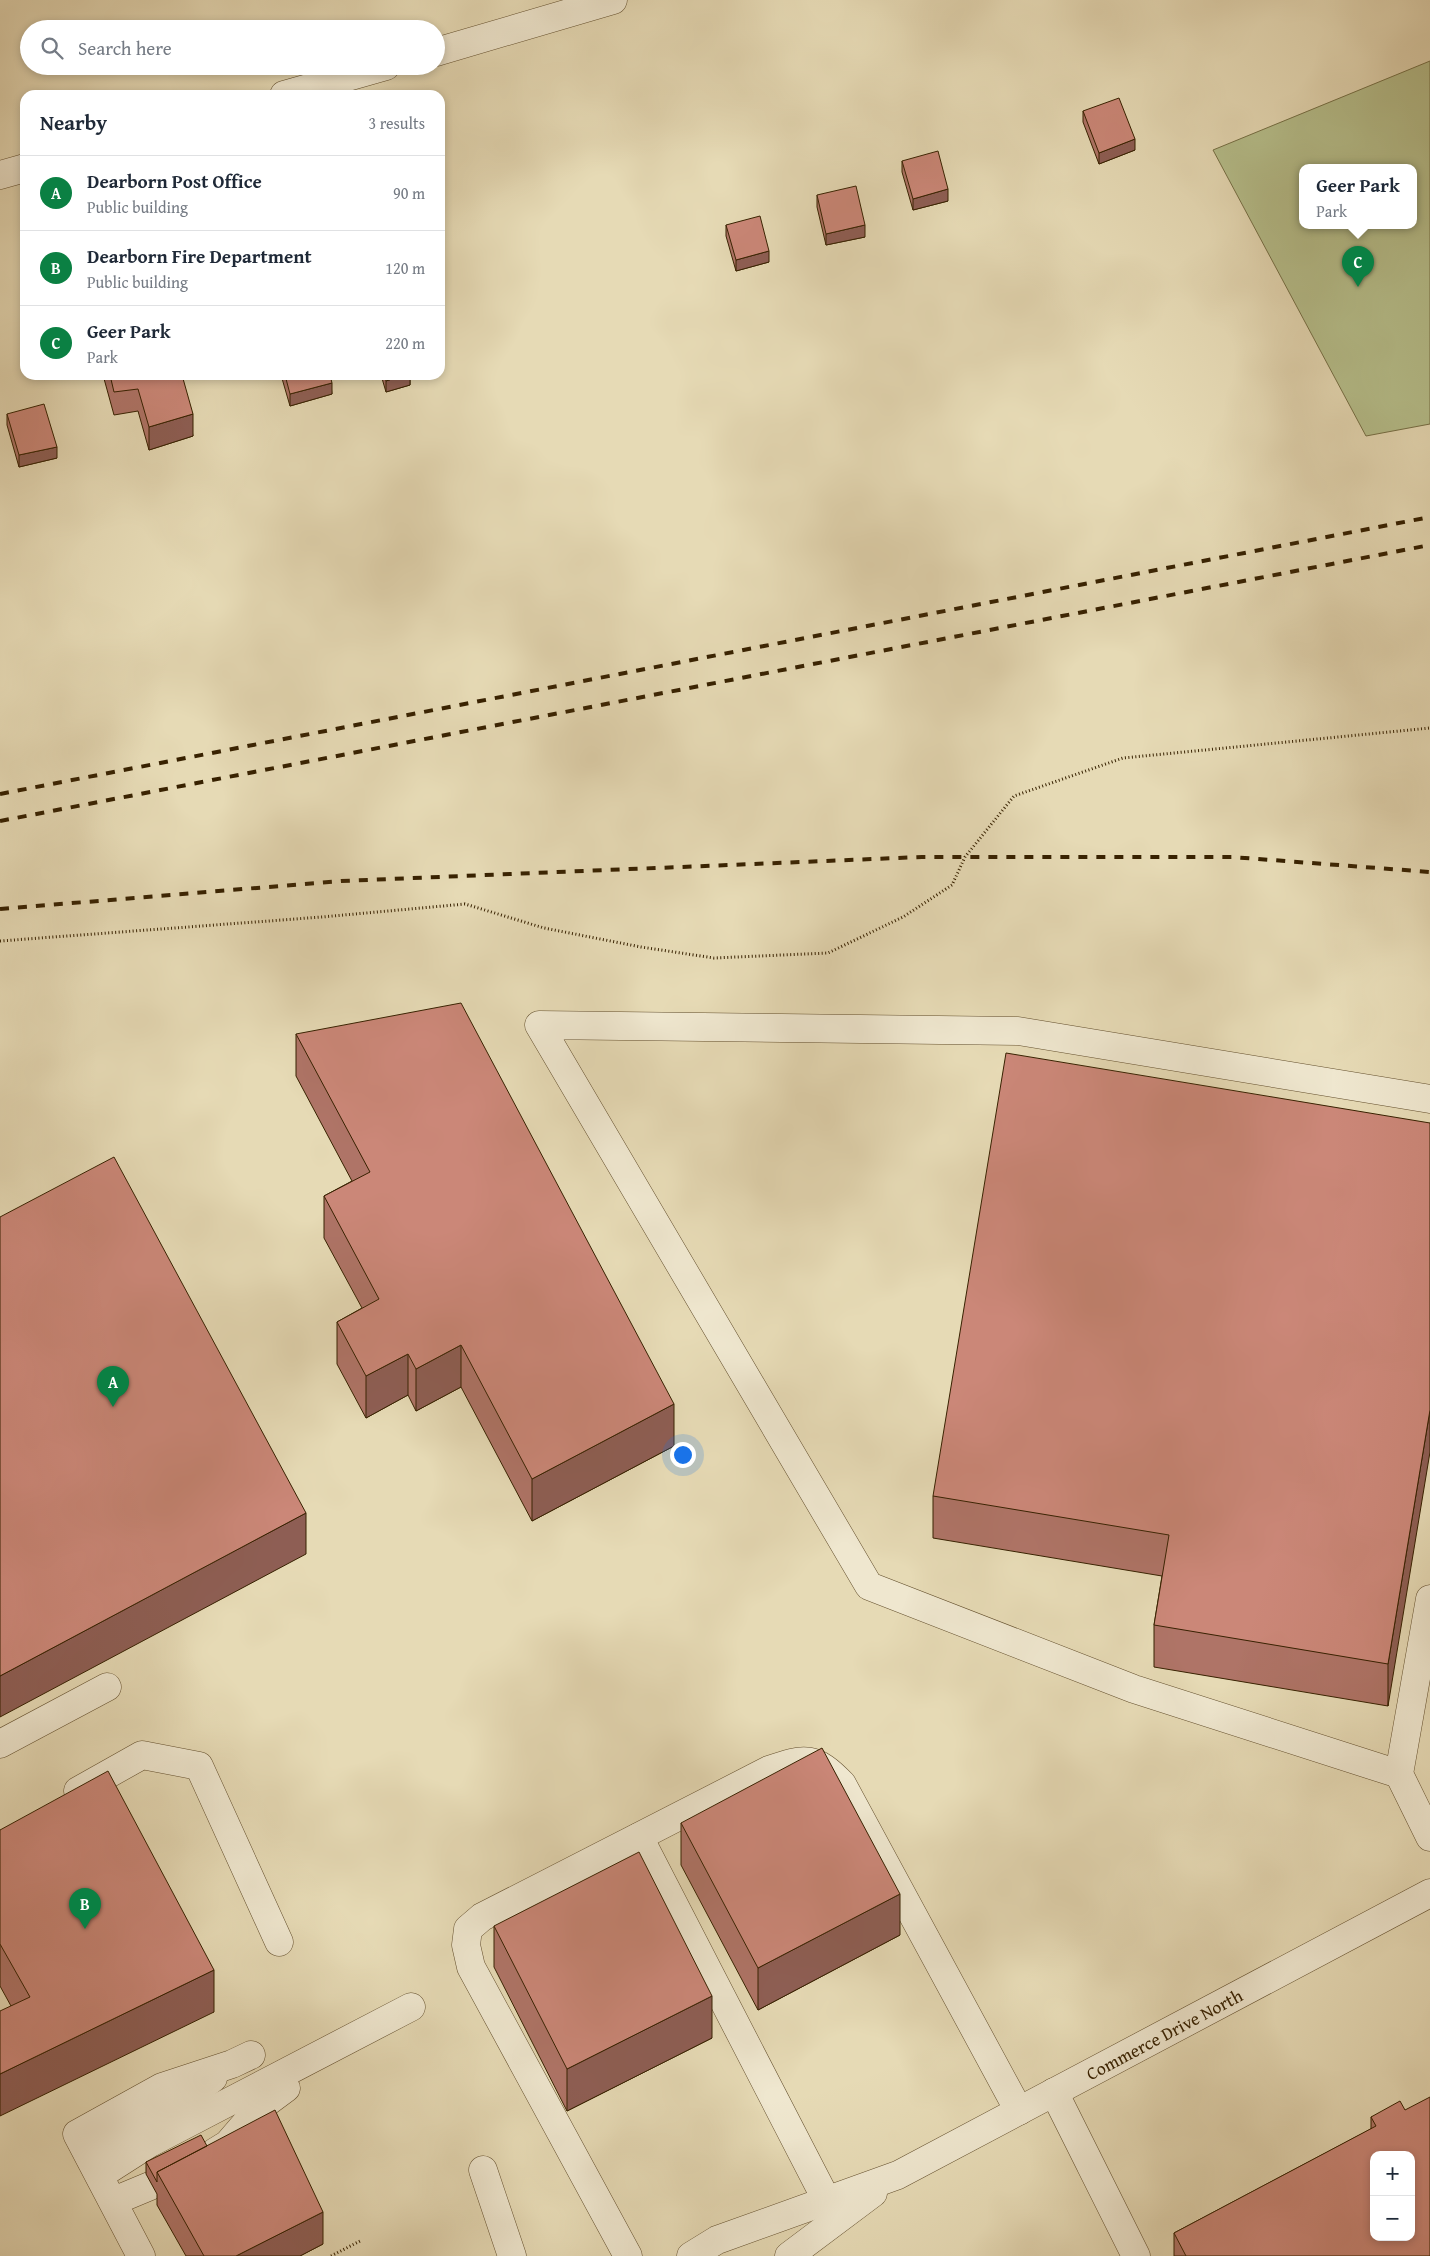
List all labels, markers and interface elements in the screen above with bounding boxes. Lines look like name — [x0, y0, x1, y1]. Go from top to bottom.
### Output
search box — [20, 20, 445, 75]
icon: search — [38, 34, 66, 62]
text: Search here — [78, 34, 172, 62]
text: Nearby — [40, 107, 107, 138]
text: 3 results — [368, 111, 425, 135]
popup — [1299, 164, 1417, 229]
text: Dearborn Post Office — [87, 167, 262, 195]
text: Geer Park — [1316, 171, 1400, 199]
text: A — [51, 181, 61, 205]
text: 90 m — [393, 181, 425, 205]
text: Public building — [87, 195, 188, 219]
text: Park — [1316, 199, 1347, 223]
text: Dearborn Fire Department — [87, 242, 312, 270]
pin: C — [1342, 246, 1374, 287]
text: B — [51, 256, 61, 280]
text: 120 m — [385, 256, 425, 280]
text: Public building — [87, 270, 188, 294]
text: Geer Park — [87, 317, 170, 345]
text: C — [51, 331, 61, 355]
text: 220 m — [385, 331, 425, 355]
text: Park — [87, 345, 118, 369]
pin: A — [97, 1366, 129, 1407]
your location — [670, 1442, 696, 1468]
pin: B — [69, 1888, 101, 1929]
street label: Commerce Drive North — [1081, 1981, 1247, 2087]
map controls — [1370, 2151, 1415, 2241]
button: + — [1370, 2151, 1415, 2196]
button: − — [1370, 2196, 1415, 2241]

